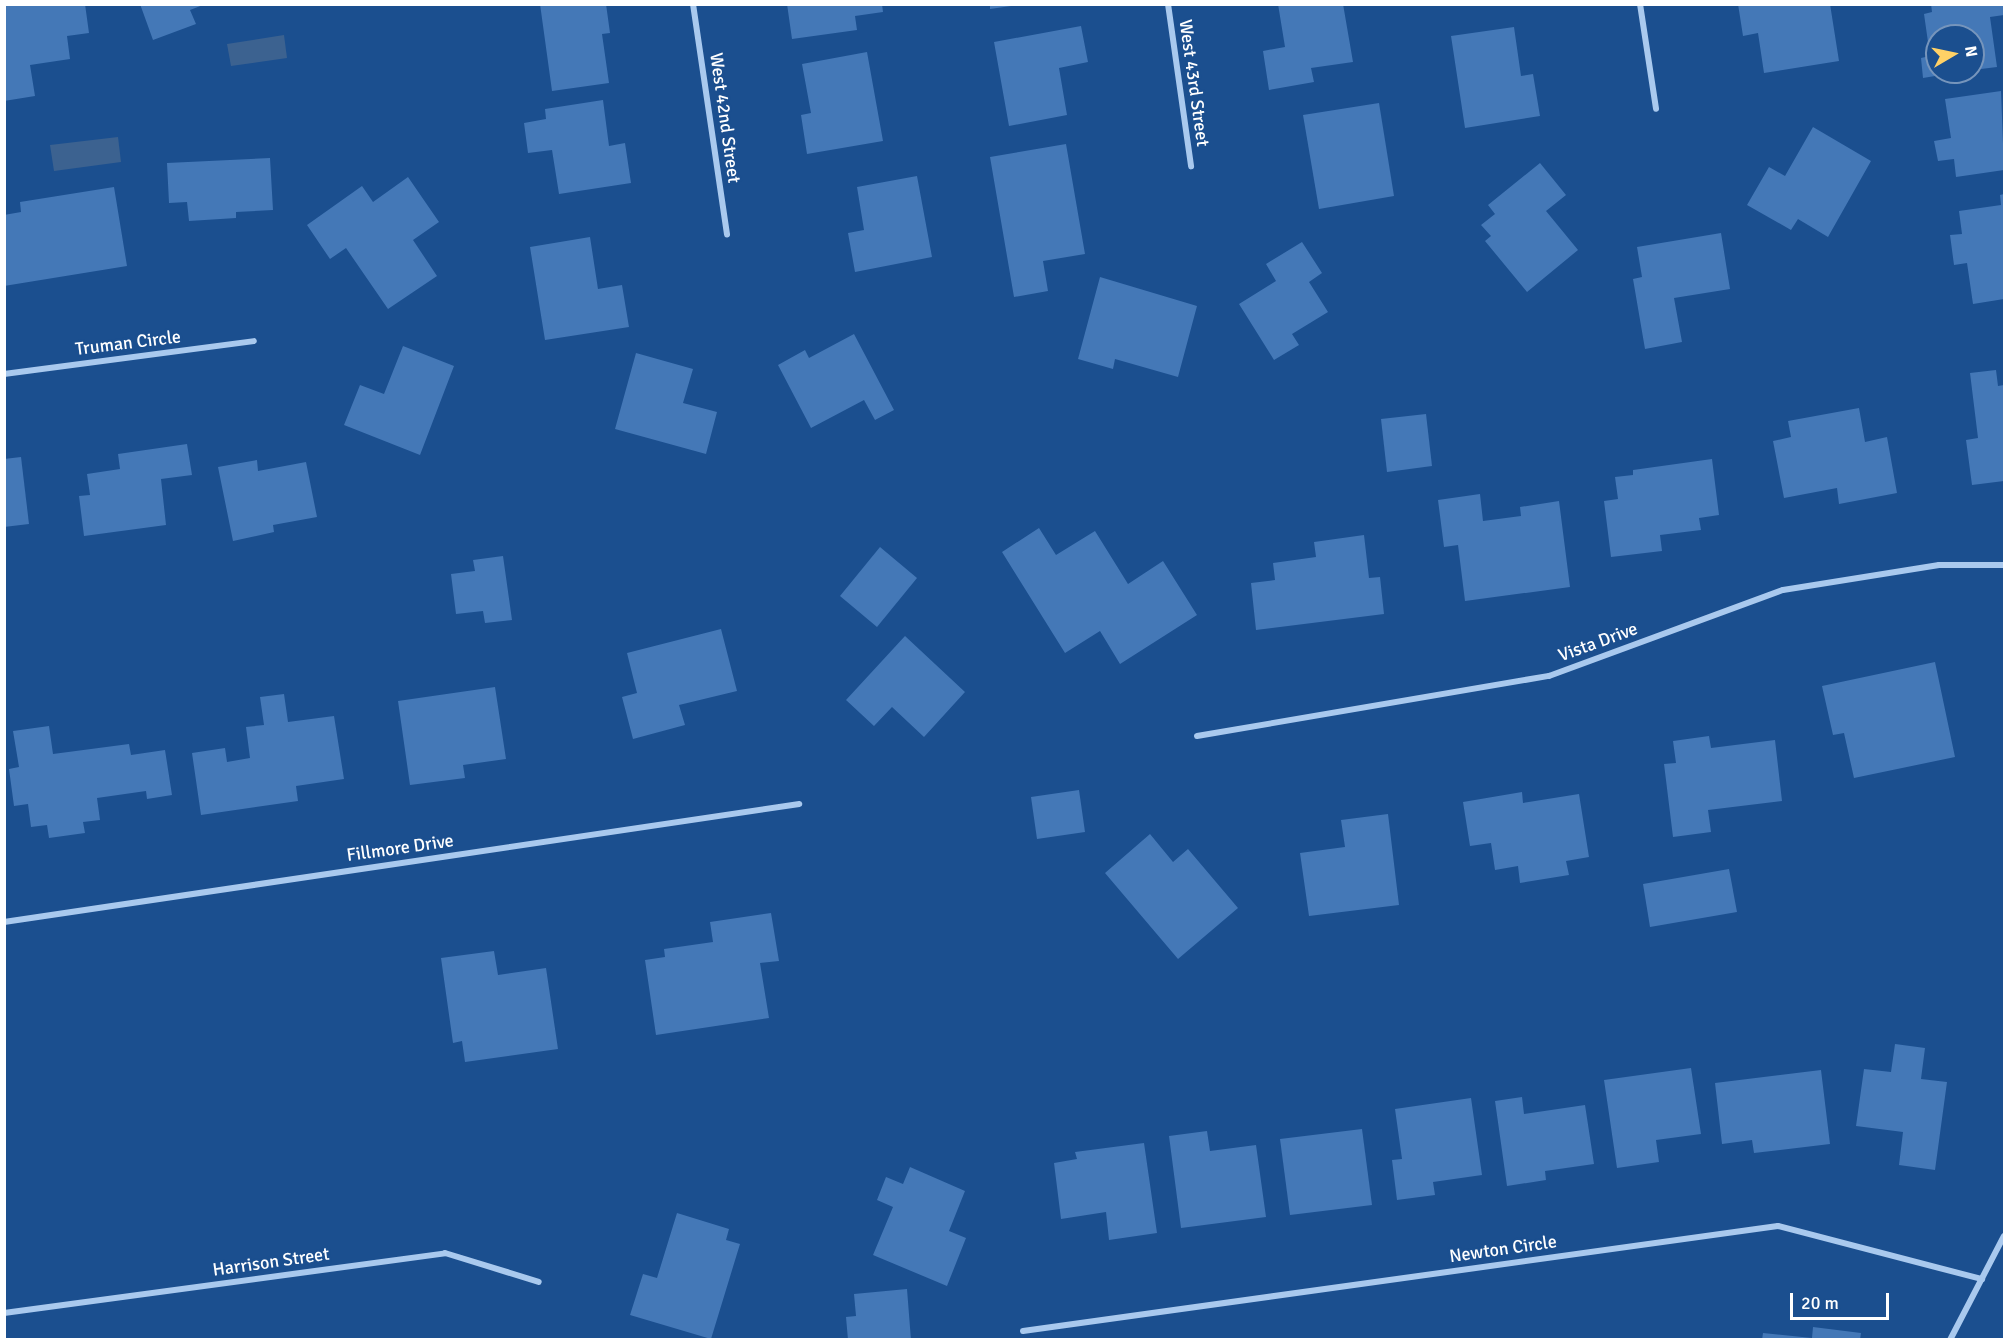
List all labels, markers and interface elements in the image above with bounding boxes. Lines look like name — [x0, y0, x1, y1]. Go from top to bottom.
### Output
street label: West 43rd Street — [1174, 18, 1214, 148]
north arrow — [1925, 24, 1985, 84]
text: N — [1960, 44, 1982, 59]
street label: West 42nd Street — [705, 51, 745, 185]
street label: Truman Circle — [74, 326, 182, 360]
street label: Vista Drive — [1555, 618, 1641, 666]
street label: Fillmore Drive — [345, 830, 455, 866]
street label: Newton Circle — [1448, 1231, 1558, 1267]
street label: Harrison Street — [211, 1243, 331, 1281]
scale bar — [1793, 1281, 1892, 1319]
text: 20 m — [1801, 1292, 1839, 1314]

